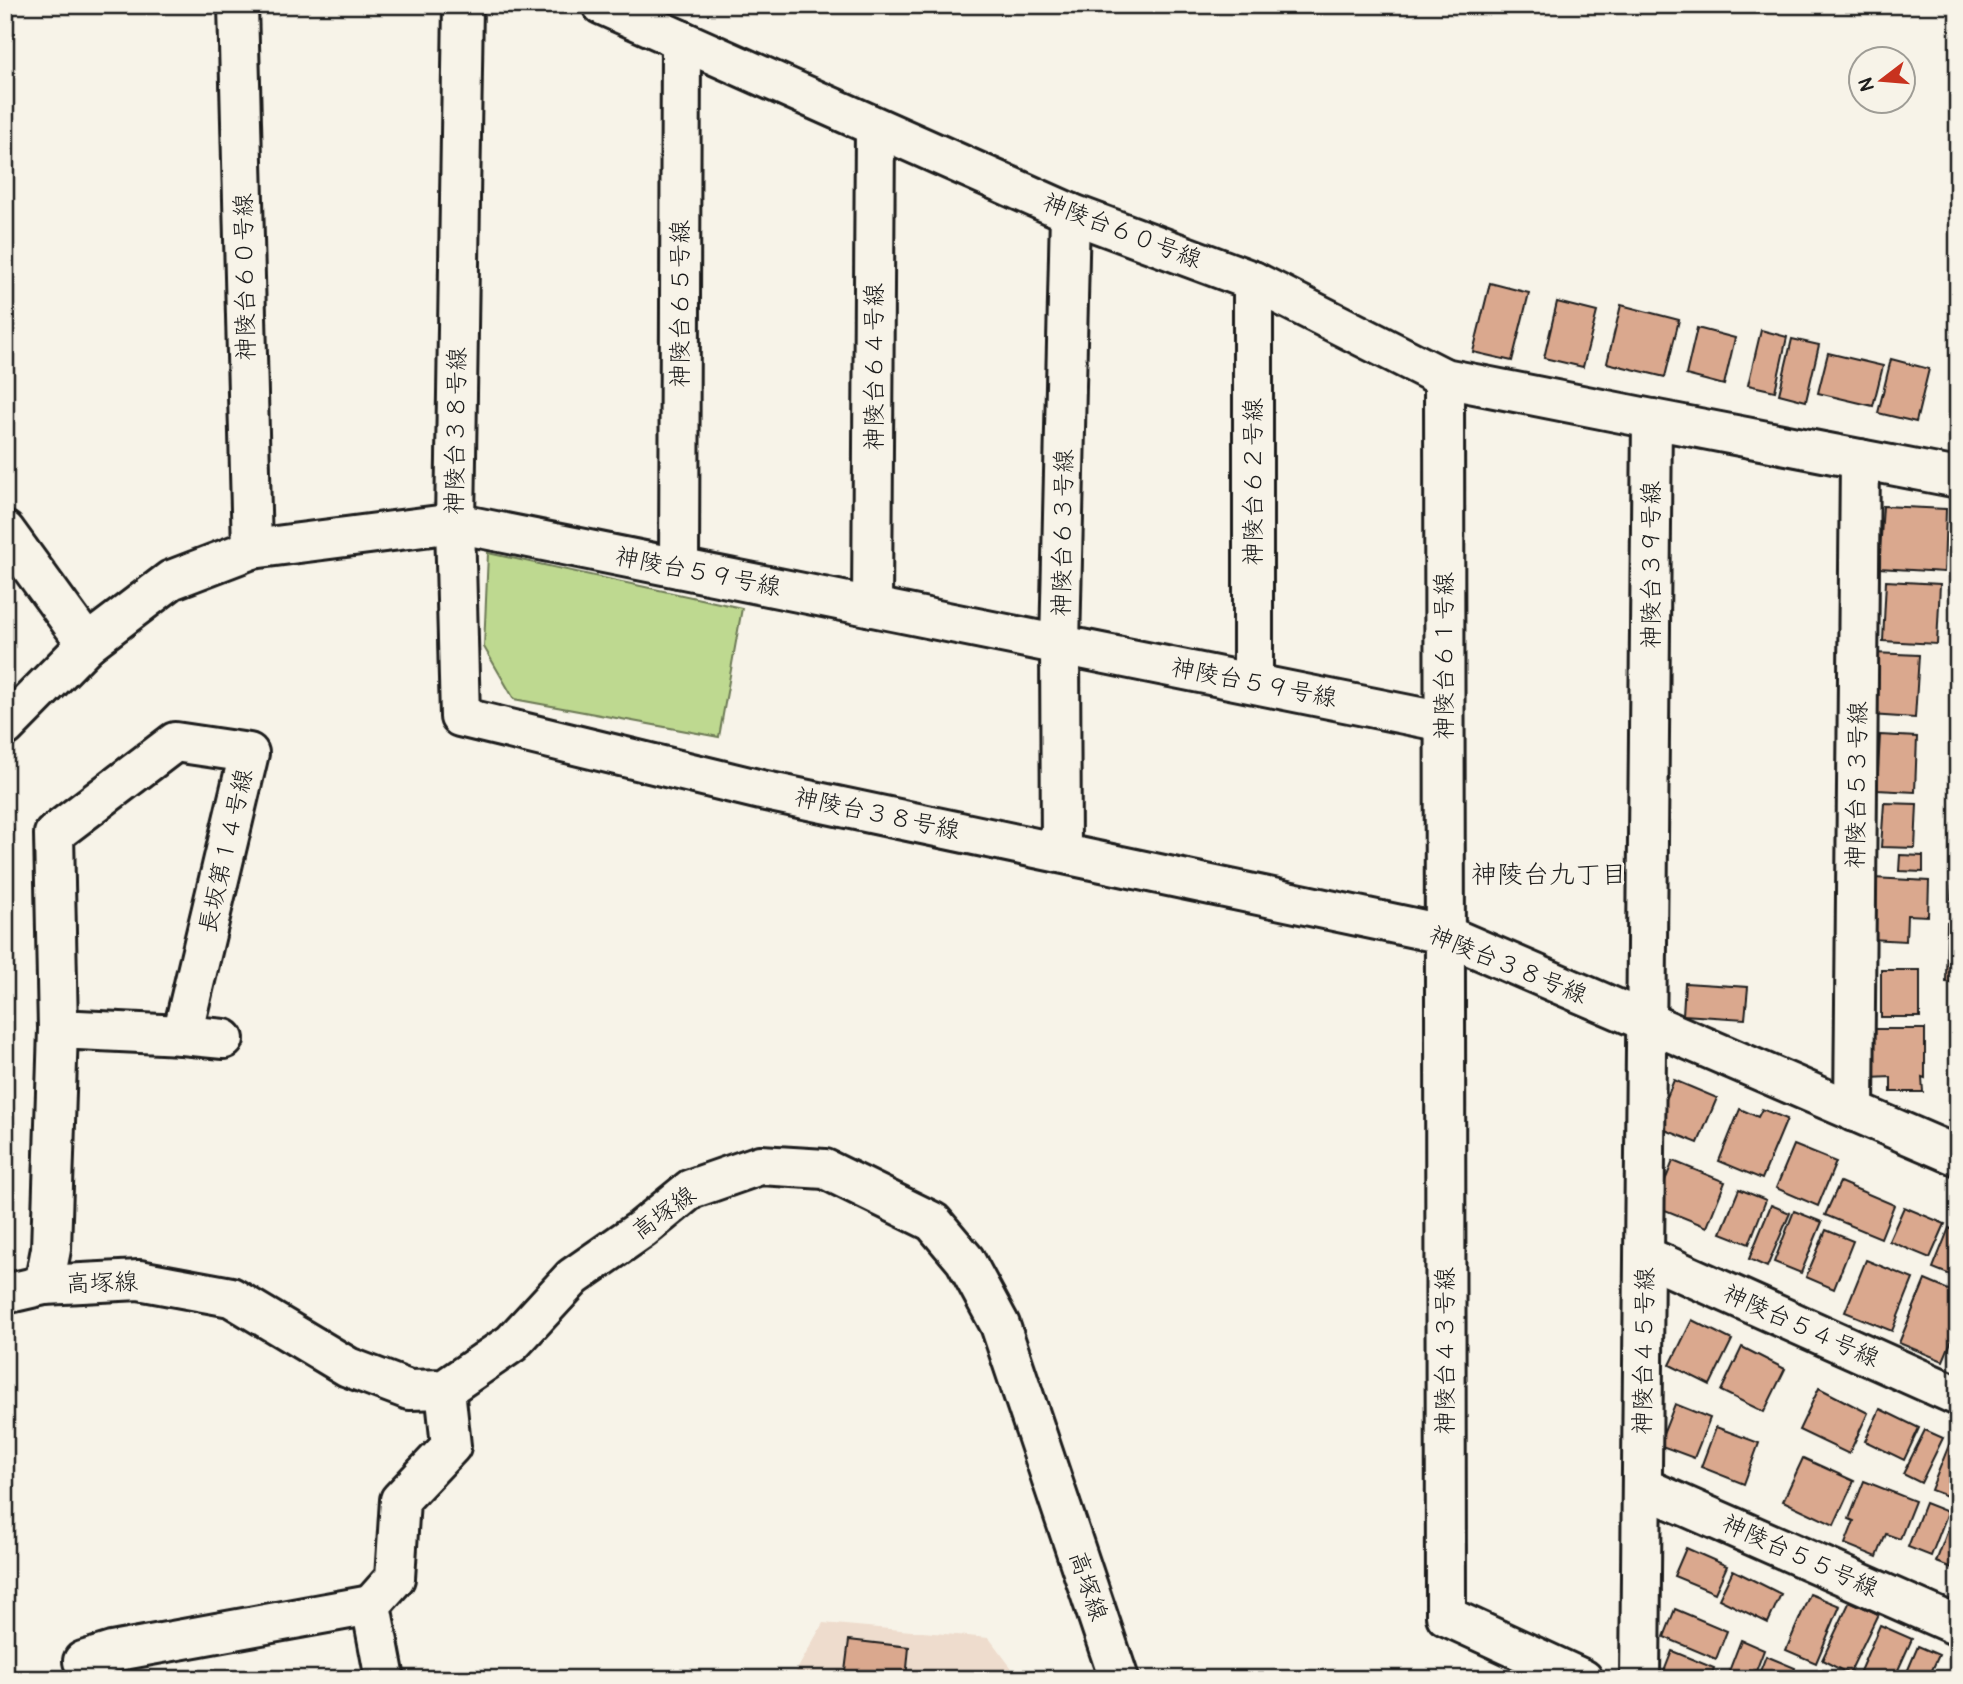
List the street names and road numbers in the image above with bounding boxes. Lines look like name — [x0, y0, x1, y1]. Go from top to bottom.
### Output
street label: 神陵台６０号線 — [1038, 187, 1206, 275]
street label: 神陵台６０号線 — [229, 193, 261, 361]
street label: 神陵台６５号線 — [666, 220, 695, 388]
street label: 神陵台６４号線 — [860, 283, 889, 451]
street label: 神陵台３８号線 — [440, 347, 472, 515]
street label: 神陵台６２号線 — [1239, 398, 1268, 566]
street label: 神陵台６３号線 — [1047, 449, 1079, 617]
street label: 神陵台３９号線 — [1637, 481, 1666, 649]
street label: 神陵台５９号線 — [613, 542, 783, 602]
street label: 神陵台６１号線 — [1430, 572, 1459, 740]
street label: 神陵台５９号線 — [1169, 653, 1339, 713]
street label: 神陵台５３号線 — [1841, 701, 1873, 869]
street label: 長坂第１４号線 — [193, 766, 259, 936]
street label: 神陵台３８号線 — [792, 782, 962, 846]
street label: 神陵台３８号線 — [1425, 920, 1591, 1010]
street label: 高塚線 — [626, 1180, 702, 1246]
street label: 高塚線 — [66, 1267, 138, 1299]
street label: 神陵台４３号線 — [1431, 1267, 1460, 1435]
street label: 神陵台４５号線 — [1628, 1267, 1660, 1435]
street label: 神陵台５４号線 — [1718, 1279, 1884, 1373]
street label: 神陵台５５号線 — [1717, 1509, 1883, 1603]
street label: 高塚線 — [1063, 1547, 1113, 1625]

